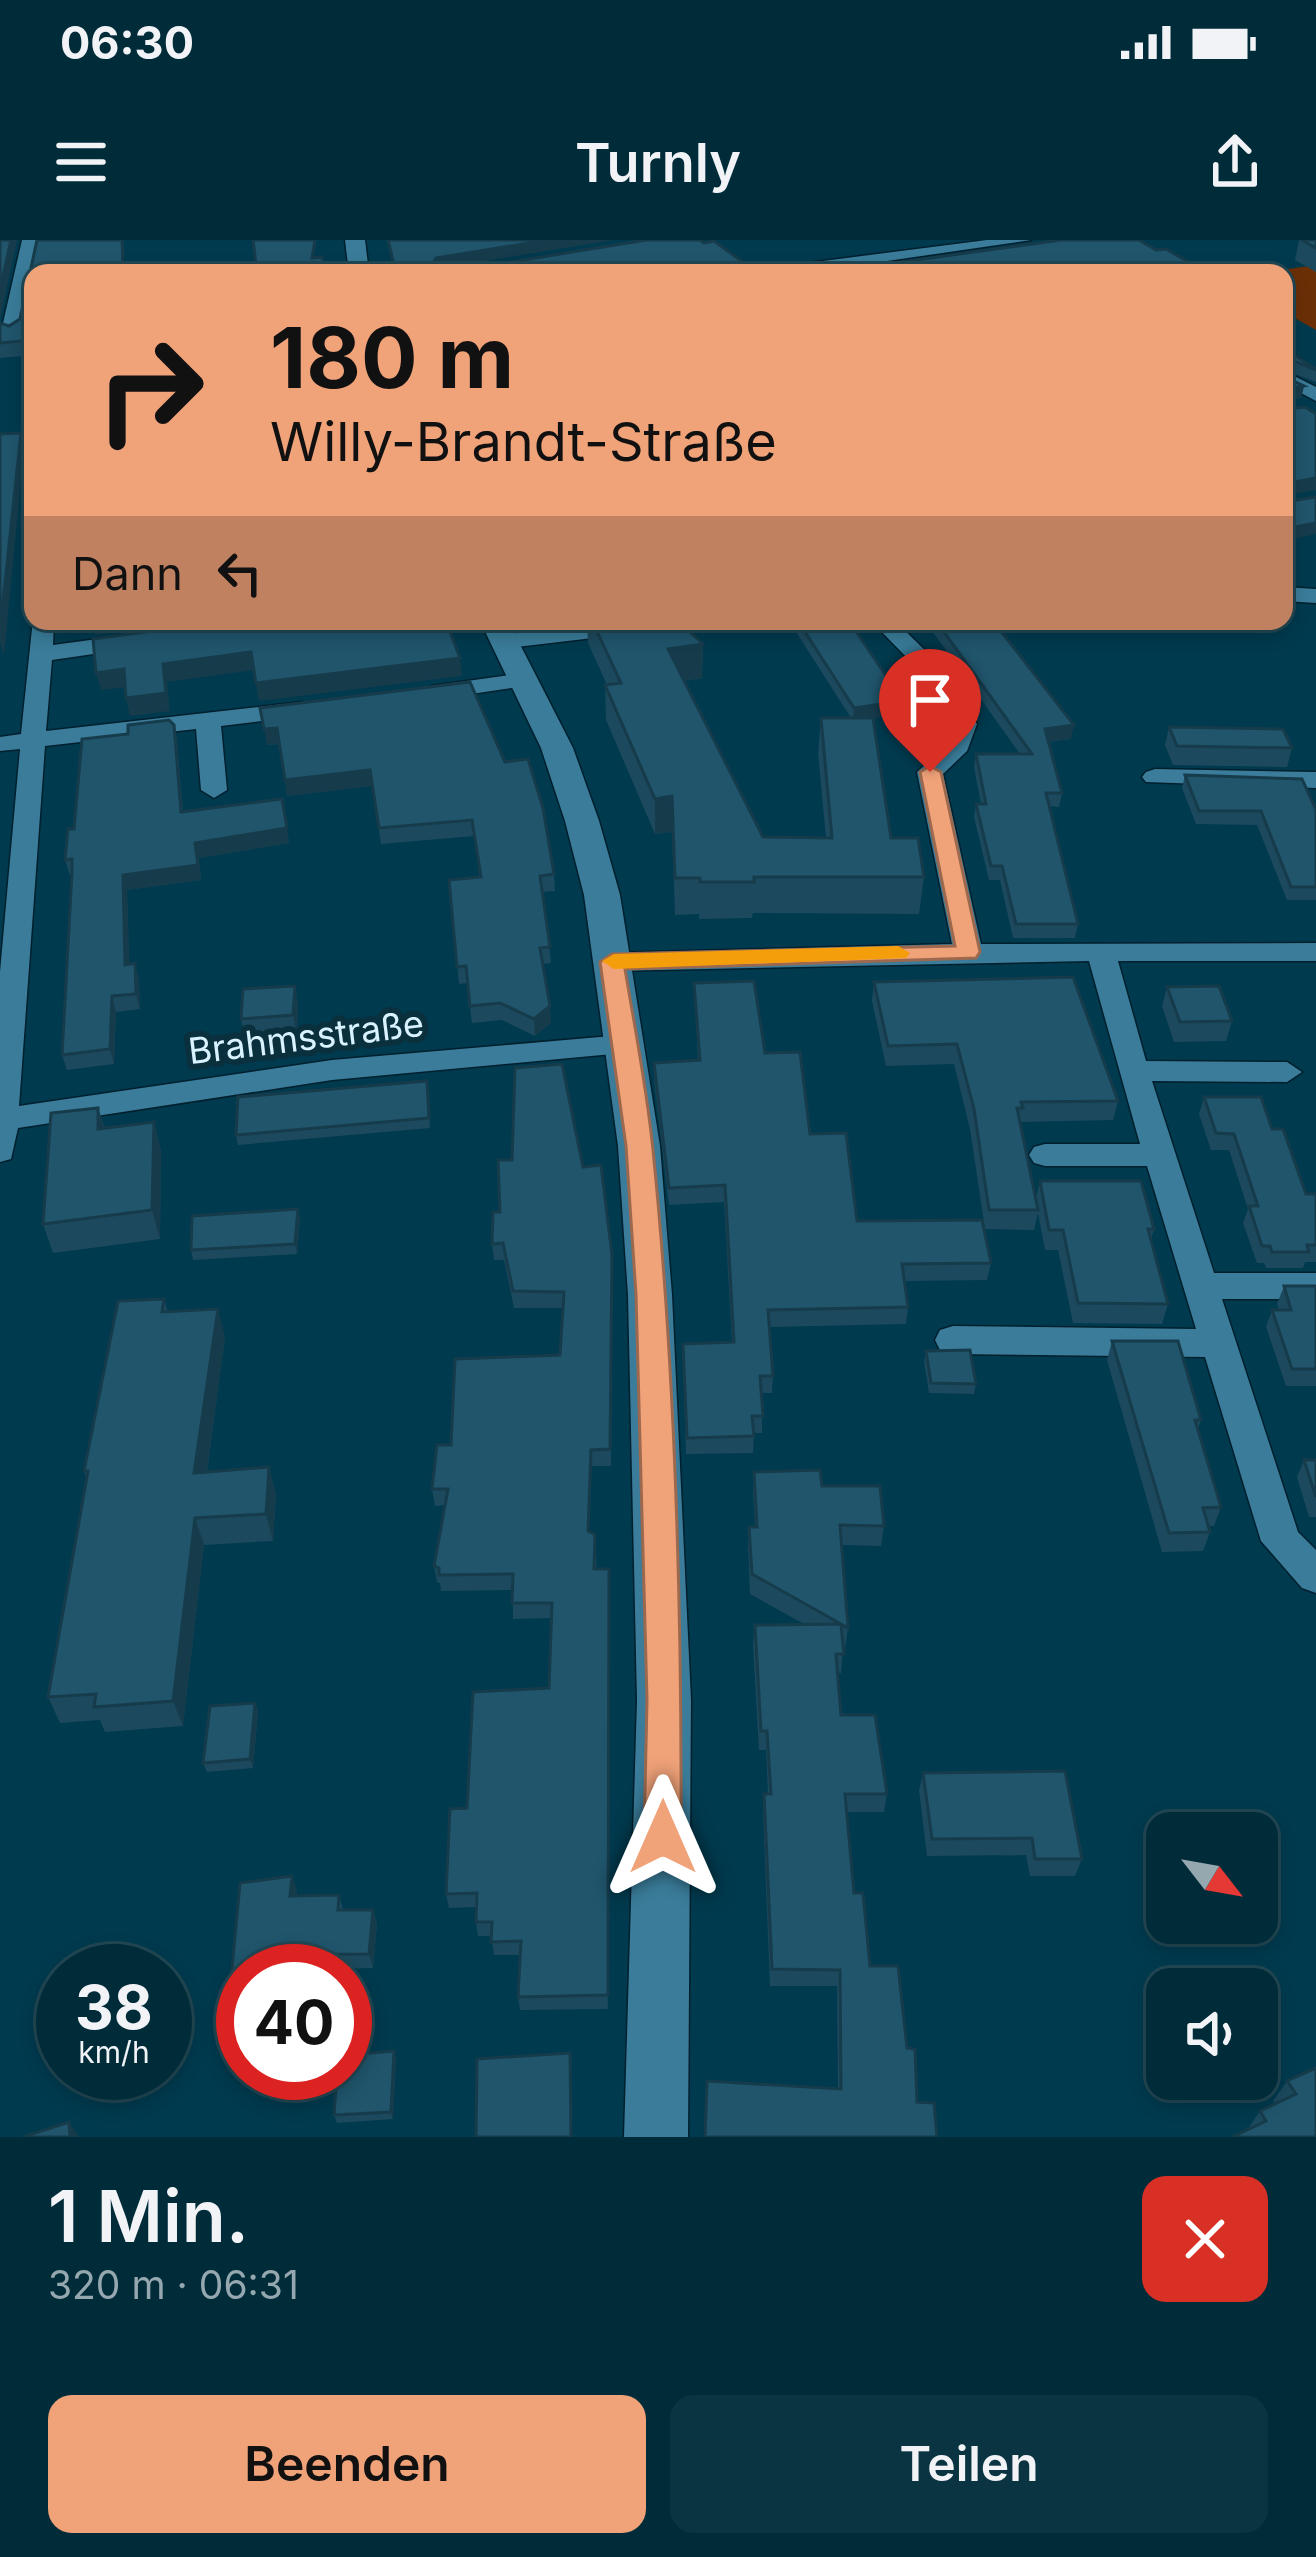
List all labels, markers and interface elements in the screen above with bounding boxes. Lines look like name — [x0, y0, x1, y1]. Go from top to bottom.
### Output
text: 06:30 — [60, 15, 194, 70]
icon: menu — [48, 129, 114, 195]
icon: share — [1202, 129, 1268, 195]
text: Turnly — [575, 130, 741, 195]
text: 180 m — [270, 307, 514, 408]
icon: right — [72, 312, 228, 468]
text: Willy-Brandt-Straße — [270, 409, 777, 474]
icon: left — [207, 540, 273, 606]
text: Dann — [72, 546, 183, 601]
pin — [879, 649, 981, 772]
icon: arrive — [897, 667, 963, 733]
street label: Brahmsstraße — [186, 1001, 426, 1073]
position arrow — [600, 1774, 726, 1900]
north arrow — [1146, 1812, 1278, 1944]
map controls — [1146, 1812, 1278, 2100]
speed limit sign: 40 — [216, 1944, 372, 2100]
button: sound — [1146, 1968, 1278, 2100]
text: 38 — [75, 1971, 153, 2043]
text: km/h — [78, 2034, 150, 2070]
text: 1 Min. — [48, 2172, 249, 2259]
button: close — [1142, 2176, 1268, 2302]
text: 320 m · 06:31 — [48, 2261, 299, 2308]
button: Beenden — [48, 2395, 646, 2533]
button: Teilen — [670, 2395, 1268, 2533]

